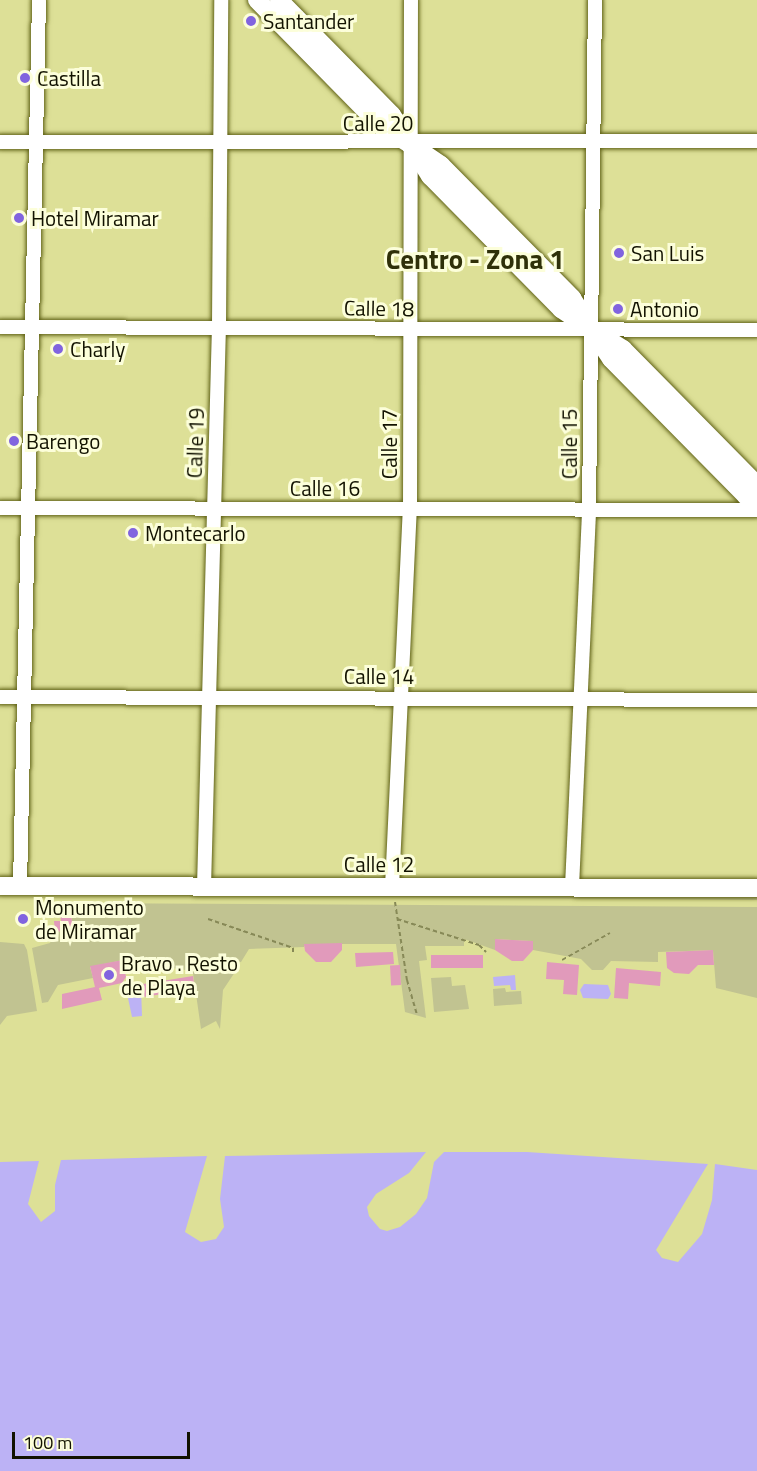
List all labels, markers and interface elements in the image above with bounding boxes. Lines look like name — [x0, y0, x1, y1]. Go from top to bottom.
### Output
place label: Santander — [263, 8, 354, 34]
marker: Santander — [244, 14, 258, 28]
place label: Castilla — [37, 65, 101, 91]
marker: Castilla — [18, 71, 32, 85]
street label: Calle 20 — [343, 110, 413, 136]
place label: Hotel Miramar — [31, 205, 159, 231]
marker: Hotel Miramar — [12, 211, 26, 225]
place label: San Luis — [631, 240, 704, 266]
district label: Centro - Zona 1 — [386, 243, 564, 275]
marker: San Luis — [612, 246, 626, 260]
street label: Calle 18 — [344, 295, 414, 321]
place label: Antonio — [630, 296, 699, 322]
marker: Antonio — [611, 302, 625, 316]
place label: Charly — [70, 336, 125, 362]
marker: Charly — [51, 342, 65, 356]
street label: Calle 19 — [181, 407, 209, 479]
street label: Calle 17 — [376, 409, 402, 479]
street label: Calle 15 — [556, 409, 582, 479]
place label: Barengo — [26, 428, 100, 454]
marker: Barengo — [7, 434, 21, 448]
street label: Calle 16 — [290, 475, 360, 501]
place label: Montecarlo — [145, 520, 246, 546]
marker: Montecarlo — [126, 526, 140, 540]
street label: Calle 14 — [344, 663, 414, 689]
street label: Calle 12 — [344, 851, 414, 877]
place label: Monumento de Miramar — [35, 894, 144, 944]
marker: Monumento de Miramar — [16, 912, 30, 926]
place label: Bravo . Resto de Playa — [121, 950, 238, 1000]
marker: Bravo . Resto de Playa — [102, 968, 116, 982]
scale bar — [15, 1420, 194, 1458]
text: 100 m — [23, 1429, 72, 1456]

